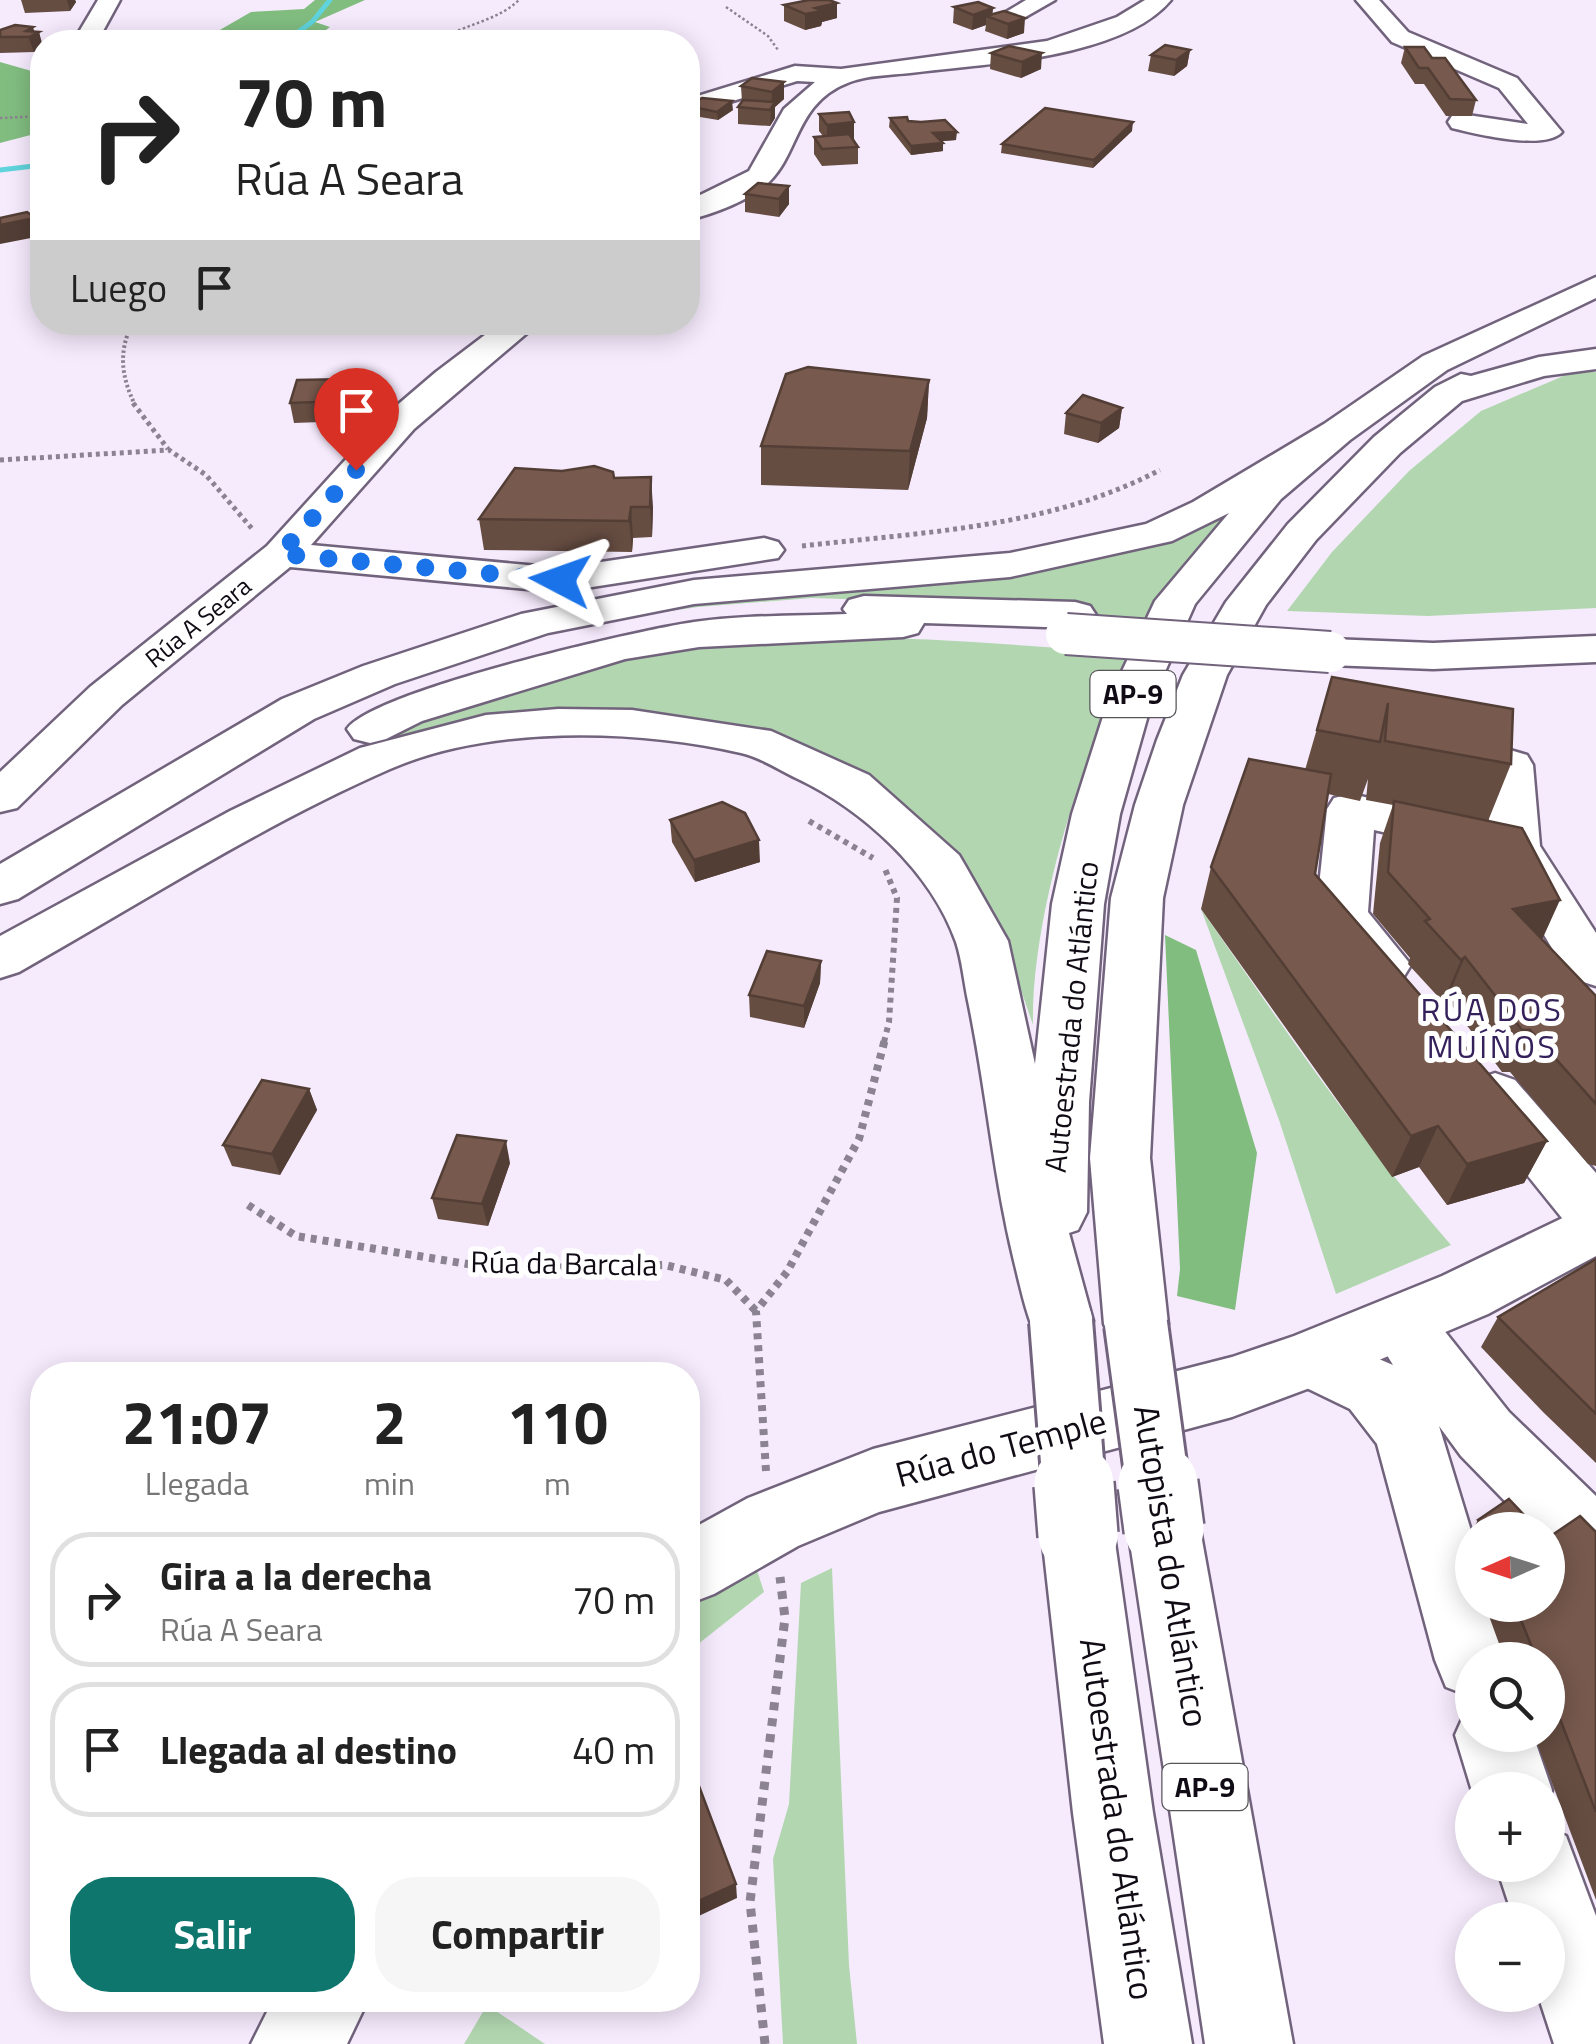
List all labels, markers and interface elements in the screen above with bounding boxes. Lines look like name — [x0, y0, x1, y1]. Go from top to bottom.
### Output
text: 70 m — [235, 48, 388, 154]
icon: right — [70, 70, 200, 200]
text: Rúa A Seara — [235, 144, 463, 212]
text: Luego — [70, 259, 167, 317]
icon: arrive — [187, 260, 242, 315]
pin — [314, 368, 399, 471]
icon: arrive — [329, 383, 384, 438]
position arrow — [508, 528, 612, 632]
street label: Rúa A Seara — [137, 567, 260, 677]
road number: AP-9 — [1090, 671, 1176, 717]
street label: Autoestrada do Atlántico — [1032, 859, 1110, 1175]
district label: RÚA DOS MUÍÑOS — [1421, 985, 1563, 1070]
street label: Rúa da Barcala — [470, 1238, 658, 1288]
text: 21:07 — [122, 1376, 272, 1467]
text: 2 — [373, 1376, 406, 1467]
text: 110 — [507, 1376, 608, 1467]
street label: Rúa do Temple — [889, 1393, 1112, 1501]
street label: Autopista do Atlántico — [1120, 1401, 1224, 1731]
text: Llegada — [145, 1459, 249, 1507]
text: min — [364, 1459, 415, 1507]
text: m — [544, 1459, 571, 1507]
north arrow — [1455, 1512, 1565, 1622]
map controls — [1455, 1512, 1565, 2012]
text: Gira a la derecha — [160, 1547, 432, 1605]
text: 70 m — [572, 1571, 655, 1629]
icon: right — [75, 1572, 130, 1627]
text: Rúa A Seara — [160, 1605, 322, 1653]
street label: Autoestrada do Atlántico — [1066, 1634, 1170, 2003]
button: search — [1455, 1642, 1565, 1752]
text: Llegada al destino — [160, 1721, 457, 1779]
text: 40 m — [572, 1721, 655, 1779]
icon: arrive — [75, 1722, 130, 1777]
road number: AP-9 — [1162, 1764, 1248, 1810]
button: + — [1455, 1772, 1565, 1882]
button: Salir — [70, 1877, 355, 1992]
button: Compartir — [375, 1877, 660, 1992]
button: − — [1455, 1902, 1565, 2012]

